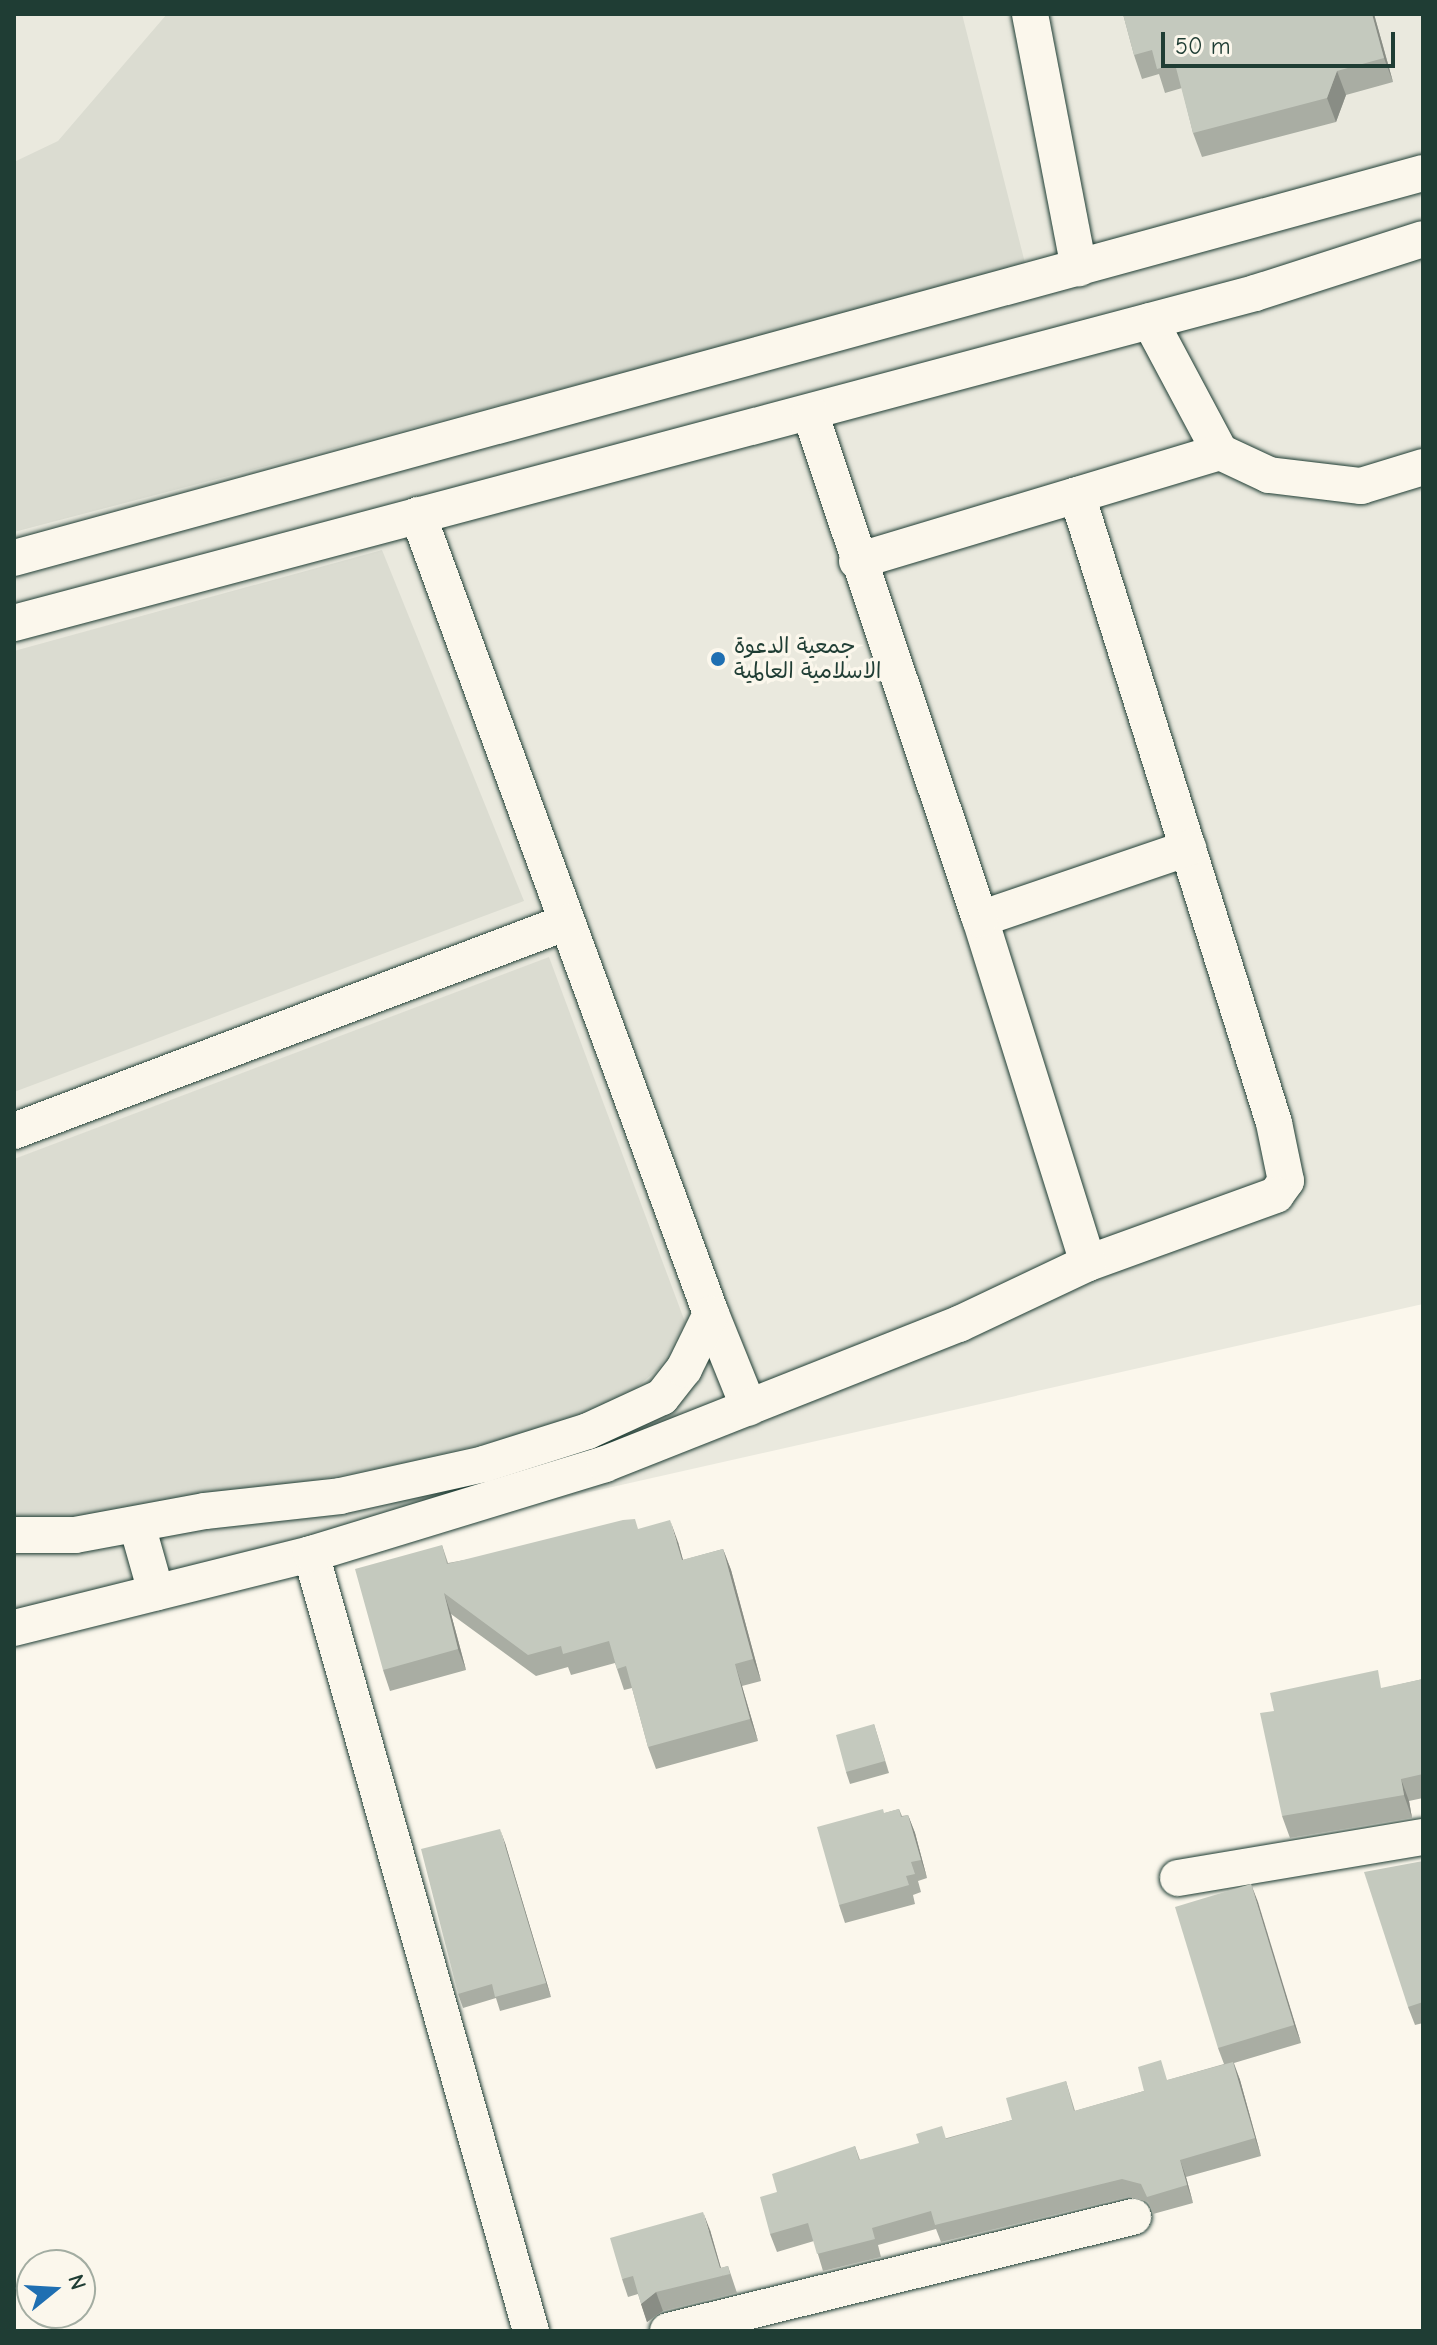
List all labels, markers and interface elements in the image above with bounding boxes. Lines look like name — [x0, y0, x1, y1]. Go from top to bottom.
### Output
scale bar — [1165, 16, 1399, 66]
text: 50 m — [1175, 32, 1231, 60]
place label: جمعية الدعوة الاسلامية العالمية — [734, 633, 881, 684]
marker: جمعية الدعوة الاسلامية العالمية — [709, 650, 727, 668]
north arrow — [16, 2249, 96, 2329]
text: N — [62, 2271, 92, 2293]

